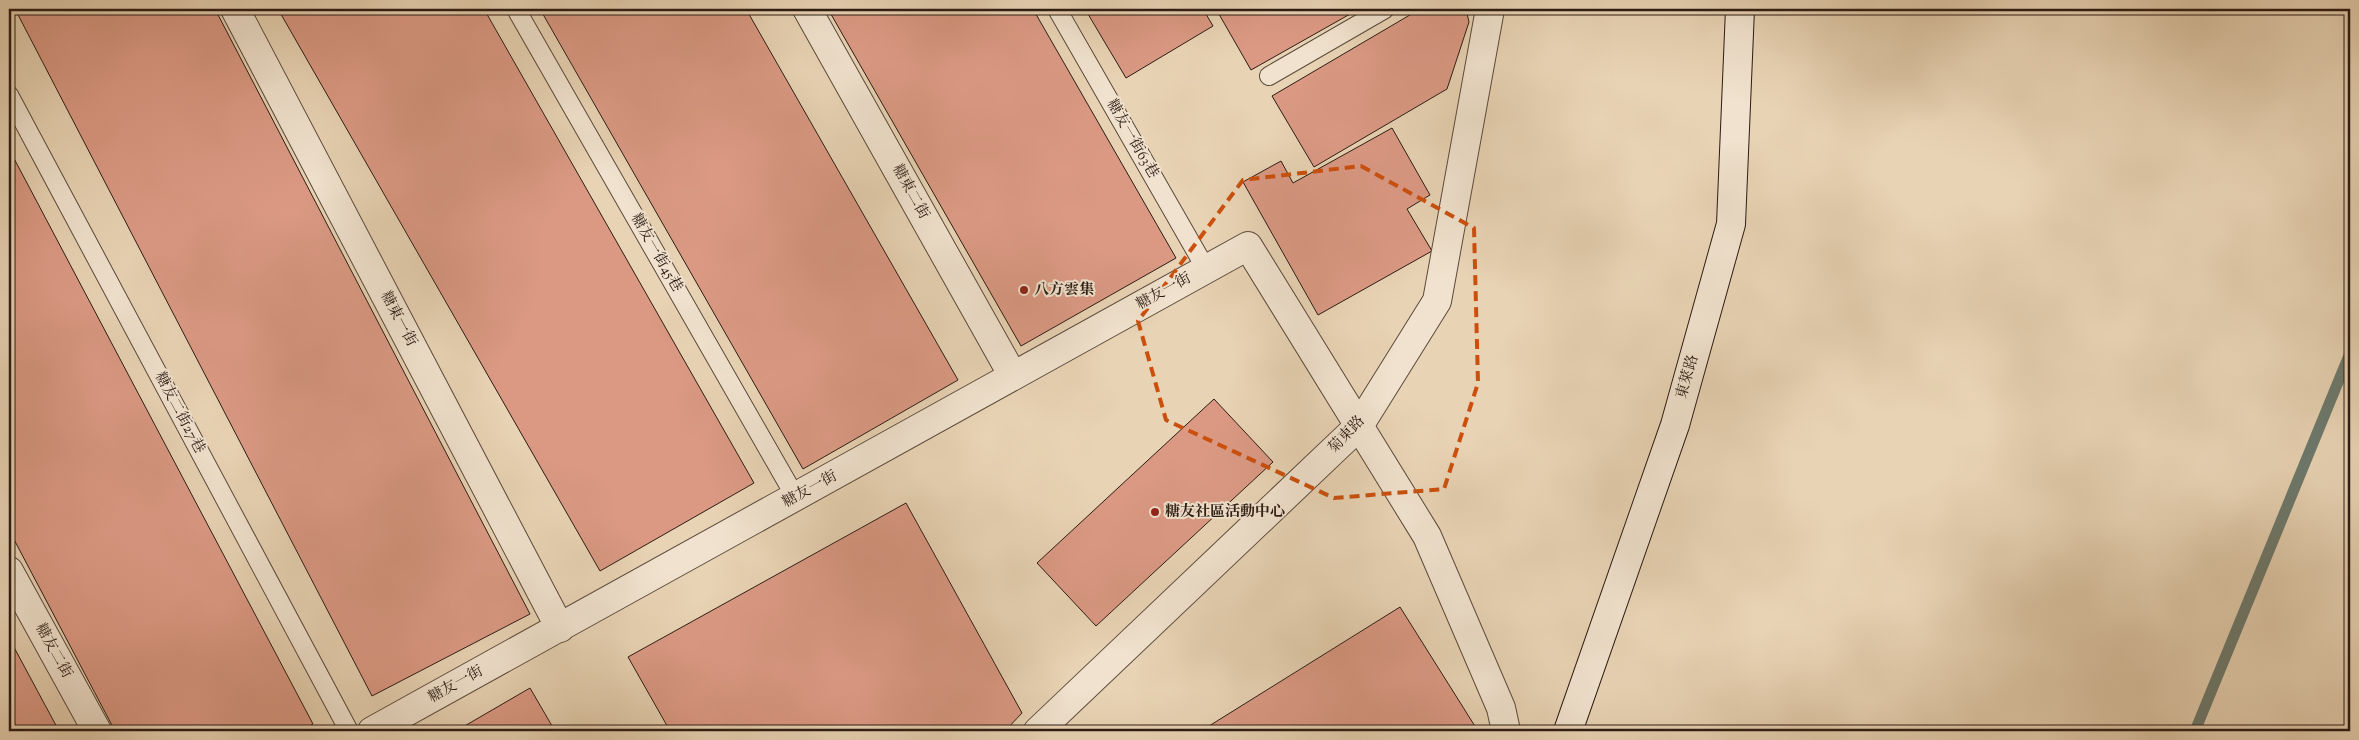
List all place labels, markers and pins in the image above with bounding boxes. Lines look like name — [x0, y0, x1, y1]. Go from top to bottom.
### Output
place label: 八方雲集 — [1034, 280, 1094, 301]
marker: 八方雲集 — [1018, 284, 1030, 296]
place label: 糖友社區活動中心 — [1165, 502, 1285, 523]
marker: 糖友社區活動中心 — [1149, 506, 1161, 518]

